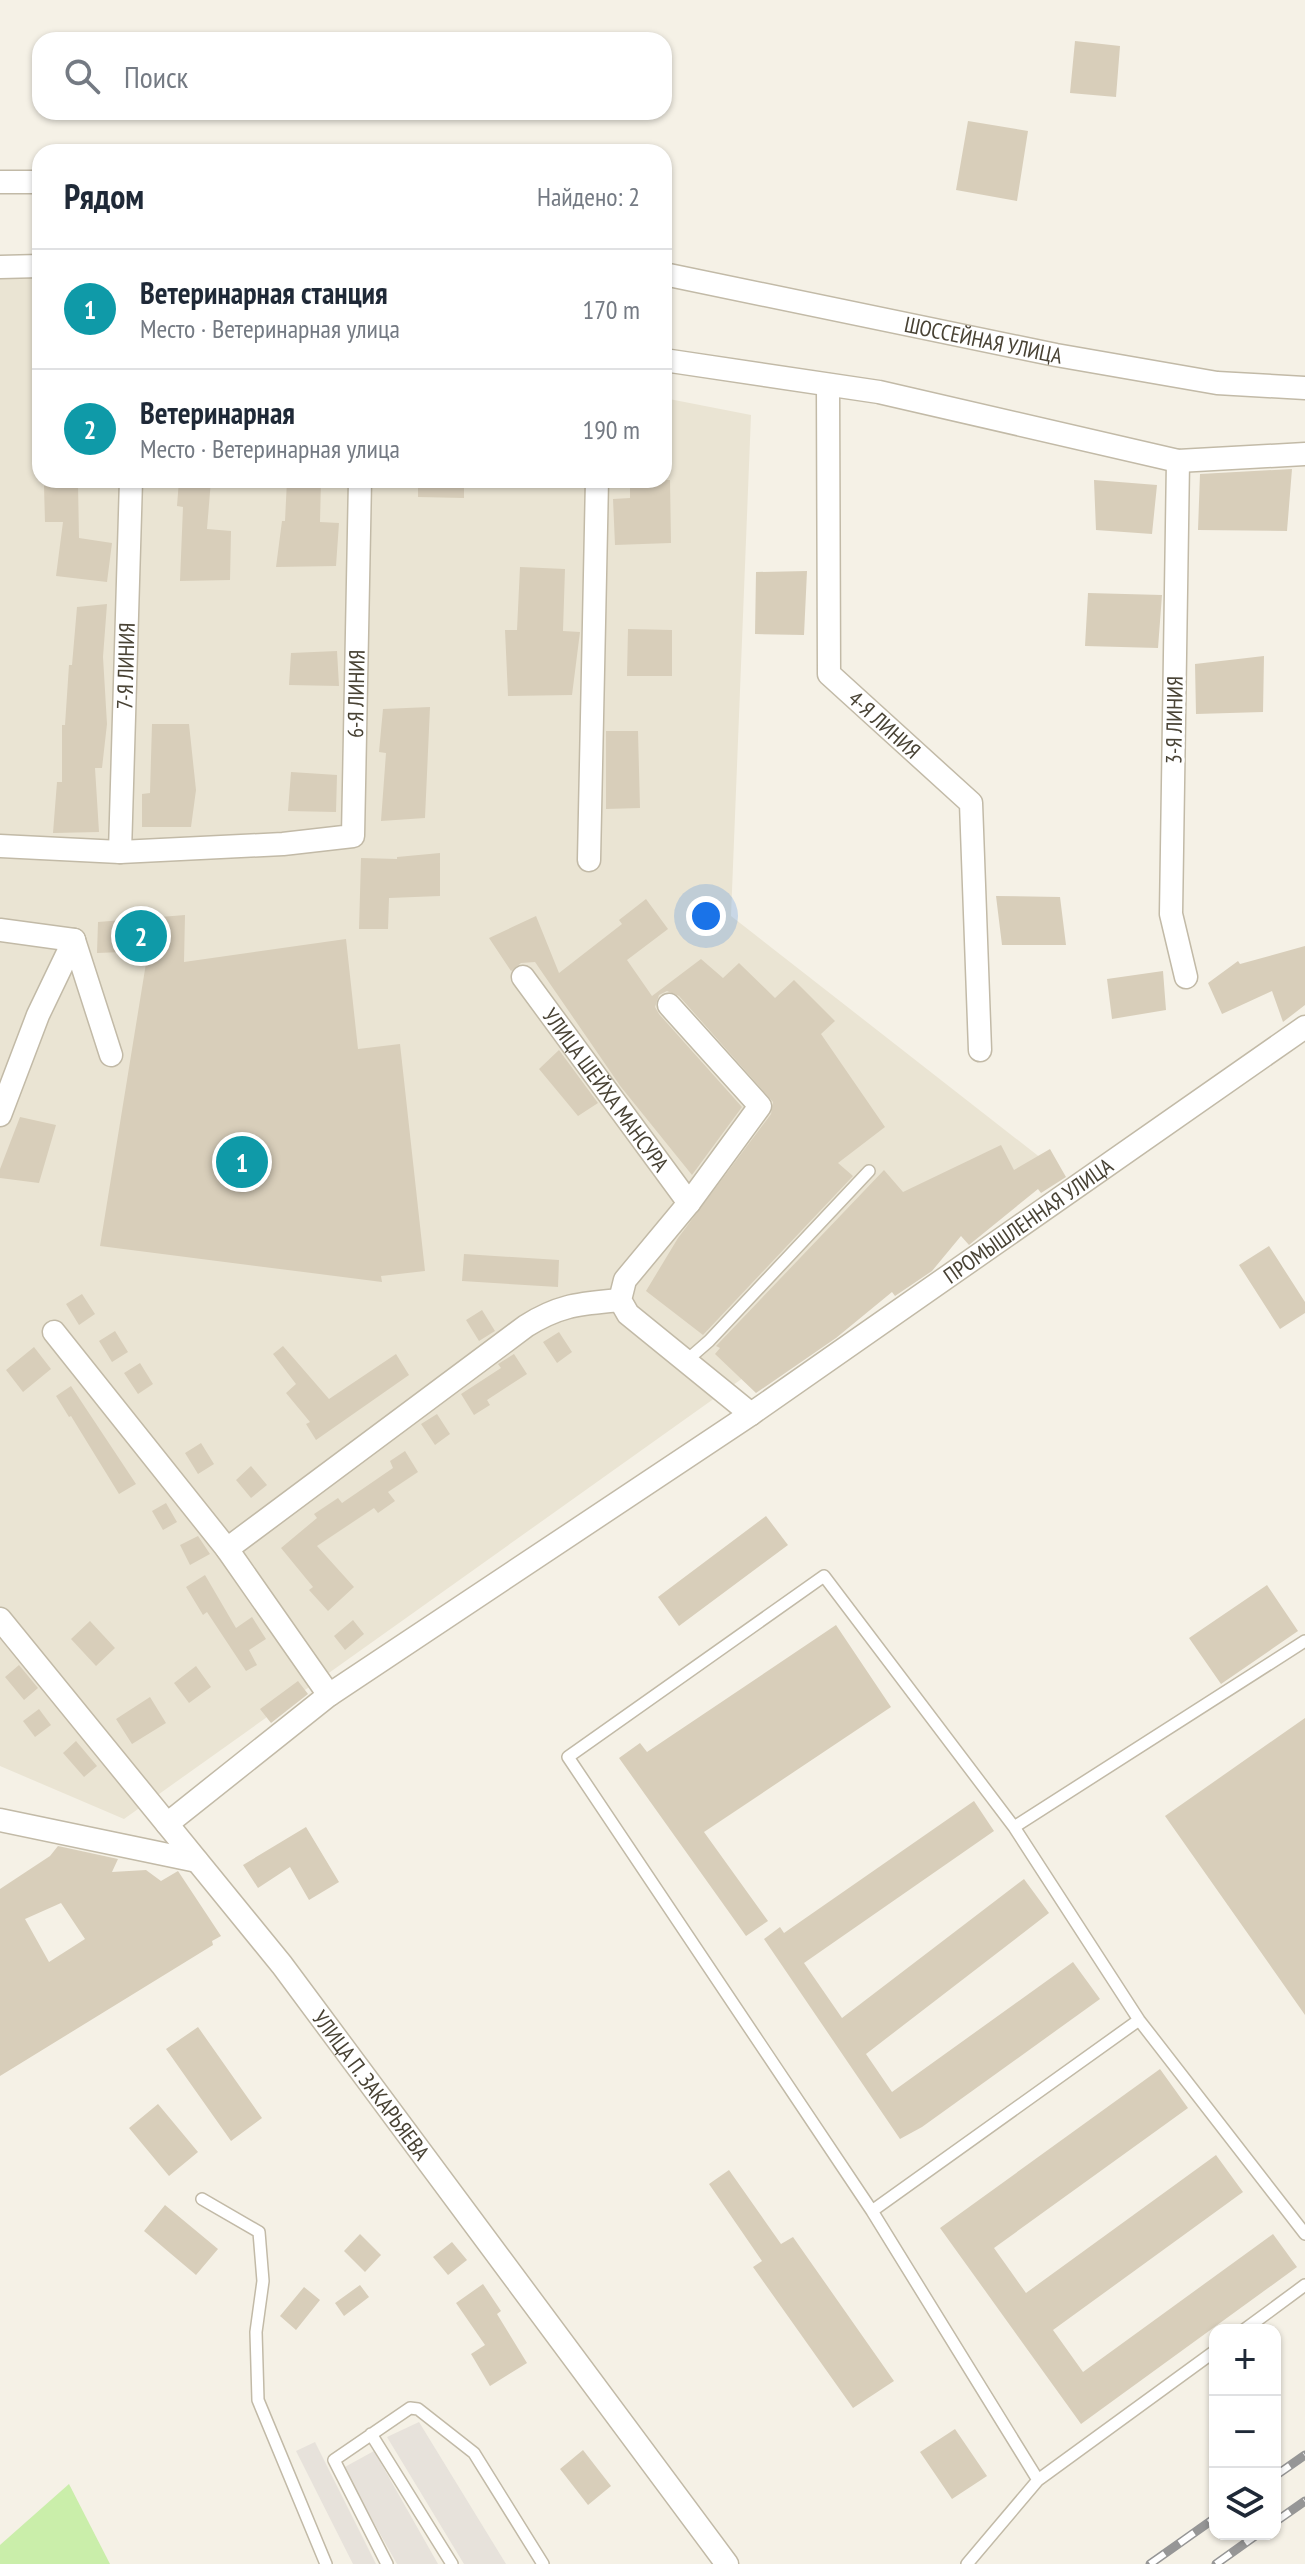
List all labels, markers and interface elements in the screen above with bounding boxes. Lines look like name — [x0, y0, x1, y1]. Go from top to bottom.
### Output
search box — [32, 32, 672, 120]
icon: search — [60, 54, 104, 98]
text: Поиск — [124, 57, 188, 96]
text: Рядом — [64, 174, 144, 218]
text: Найдено: 2 — [537, 180, 640, 213]
text: Ветеринарная станция — [140, 273, 388, 312]
text: 1 — [84, 293, 96, 326]
text: 170 m — [582, 293, 640, 326]
street label: ШОССЕЙНАЯ УЛИЦА — [902, 310, 1065, 370]
text: Место · Ветеринарная улица — [140, 312, 400, 345]
text: Ветеринарная — [140, 393, 295, 432]
text: 2 — [84, 413, 96, 446]
text: 190 m — [582, 413, 640, 446]
text: Место · Ветеринарная улица — [140, 432, 400, 465]
street label: 7-Я ЛИНИЯ — [110, 622, 141, 710]
street label: 6-Я ЛИНИЯ — [341, 650, 371, 738]
street label: 3-Я ЛИНИЯ — [1159, 676, 1189, 764]
street label: 4-Я ЛИНИЯ — [843, 684, 927, 764]
your location — [686, 896, 726, 936]
pin: 2 — [115, 906, 167, 966]
street label: УЛИЦА ШЕЙХА МАНСУРА — [537, 1003, 676, 1178]
pin: 1 — [216, 1132, 268, 1192]
street label: ПРОМЫШЛЕННАЯ УЛИЦА — [938, 1151, 1119, 1289]
street label: УЛИЦА П. ЗАКАРЬЯЕВА — [307, 2005, 436, 2166]
map controls — [1209, 2324, 1281, 2540]
button: + — [1209, 2324, 1281, 2396]
button: − — [1209, 2396, 1281, 2468]
button: layers — [1209, 2468, 1281, 2540]

